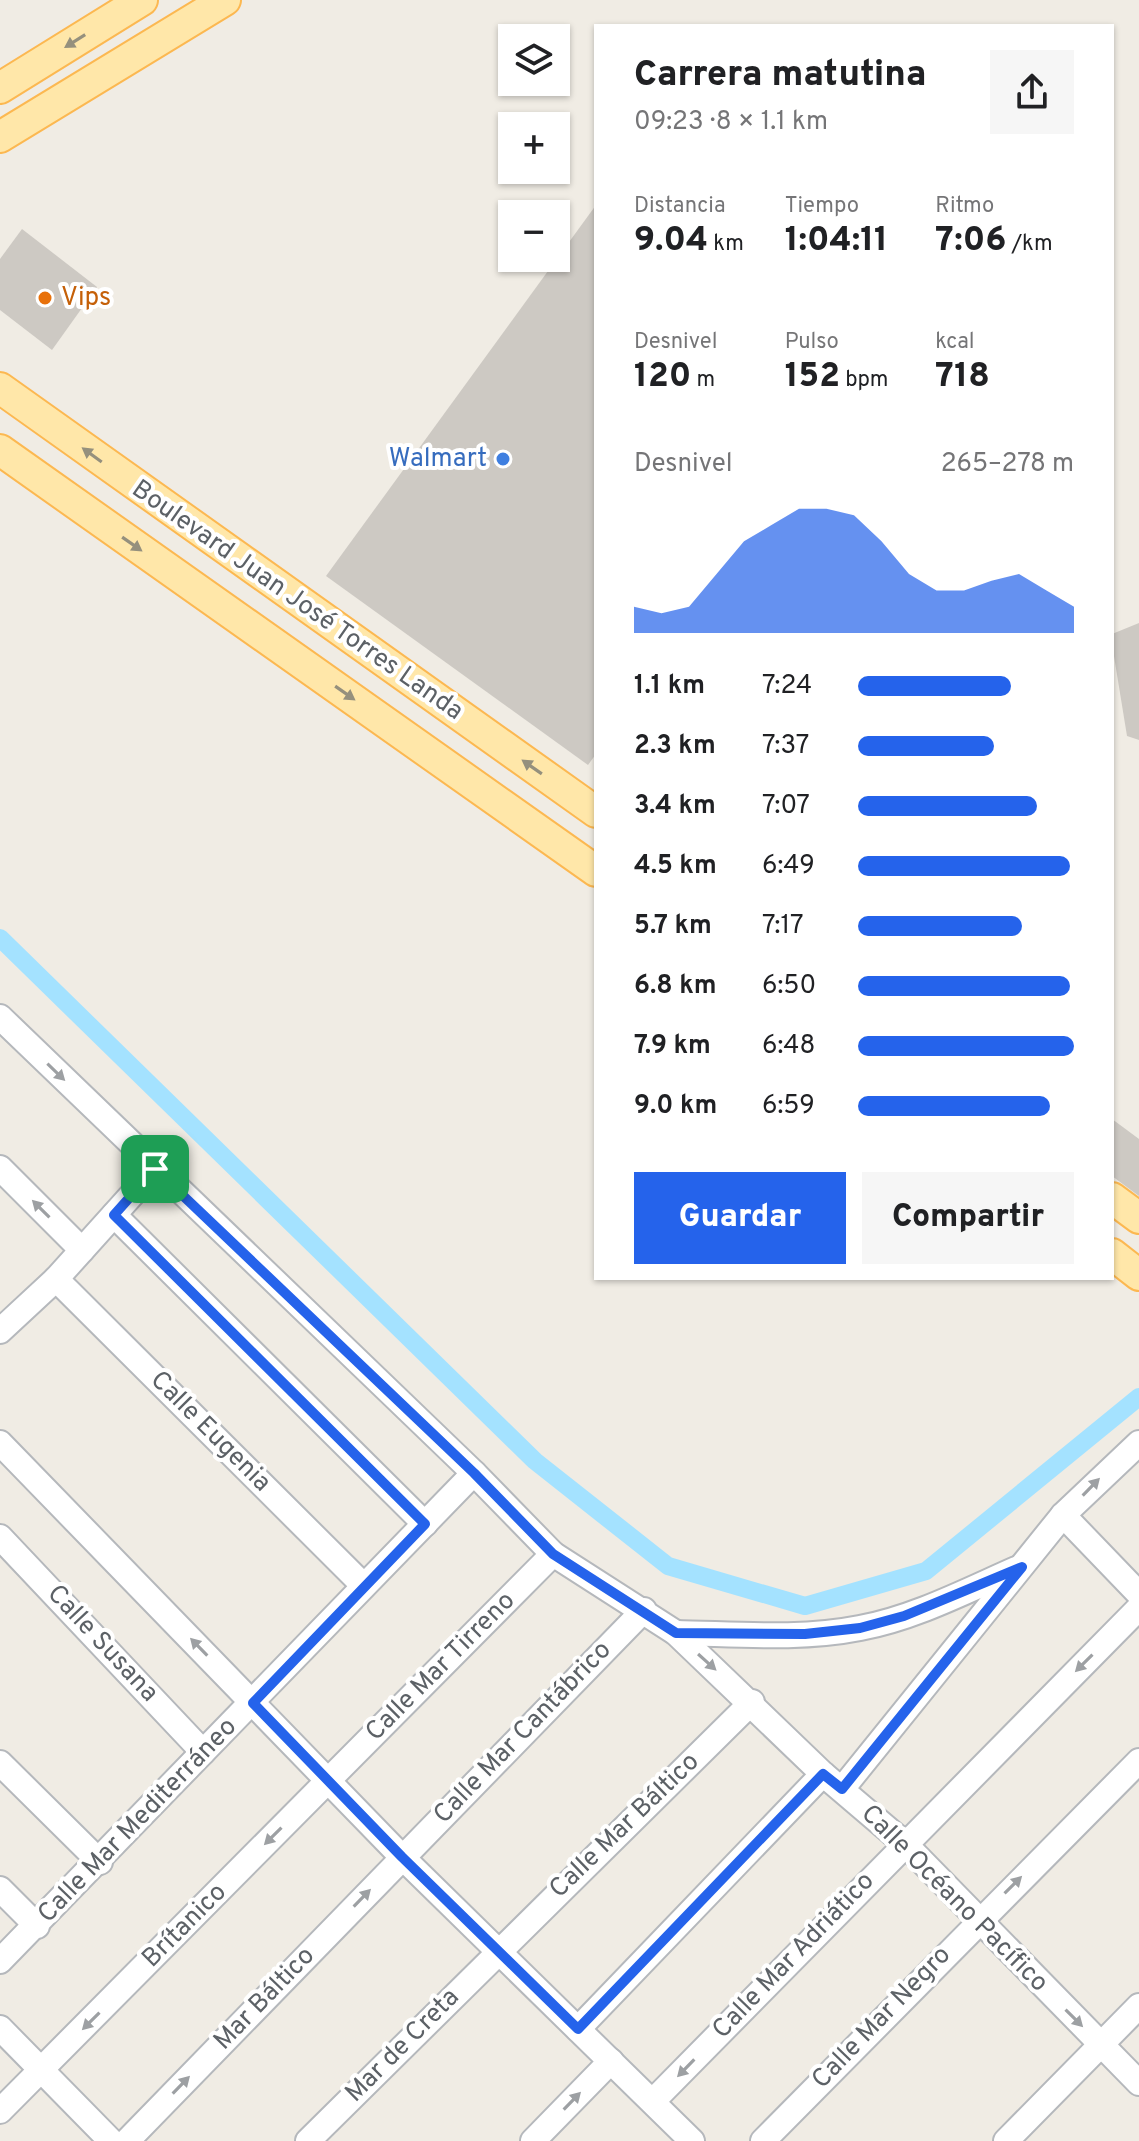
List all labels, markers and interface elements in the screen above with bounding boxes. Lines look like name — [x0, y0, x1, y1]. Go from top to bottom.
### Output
map controls — [498, 24, 570, 272]
button: layers — [498, 24, 570, 96]
one-way arrow — [64, 34, 86, 48]
button: share — [990, 50, 1074, 134]
text: Carrera matutina — [634, 53, 926, 99]
text: 09:23 · 8 × 1.1 km — [634, 106, 828, 139]
button: + — [498, 112, 570, 184]
text: Distancia — [634, 193, 726, 220]
text: Tiempo — [785, 193, 859, 220]
text: Ritmo — [935, 193, 994, 220]
button: − — [498, 200, 570, 272]
text: 9.04 — [634, 220, 708, 263]
text: 1:04:11 — [785, 220, 888, 263]
text: 7:06 — [935, 220, 1006, 263]
text: km — [708, 231, 744, 258]
text: /km — [1006, 231, 1053, 258]
place label: Vips — [61, 282, 111, 315]
marker: Vips — [36, 289, 54, 307]
text: Desnivel — [634, 329, 717, 356]
text: Pulso — [785, 329, 839, 356]
text: kcal — [935, 329, 974, 356]
text: 120 — [634, 356, 691, 399]
text: 152 — [785, 356, 840, 399]
text: 718 — [935, 356, 990, 399]
text: m — [691, 367, 715, 394]
text: bpm — [840, 367, 888, 394]
place label: Walmart — [389, 443, 487, 476]
one-way arrow — [81, 448, 102, 464]
text: Desnivel — [634, 448, 733, 481]
text: 265–278 m — [941, 448, 1074, 481]
marker: Walmart — [494, 450, 512, 468]
street label: Boulevard Juan José Torres Landa — [125, 473, 469, 729]
one-way arrow — [121, 536, 142, 551]
text: 1.1 km — [634, 670, 705, 703]
text: 7:24 — [762, 670, 812, 703]
one-way arrow — [334, 685, 355, 700]
text: 2.3 km — [634, 730, 716, 763]
text: 7:37 — [762, 730, 809, 763]
one-way arrow — [522, 760, 543, 775]
text: 3.4 km — [634, 790, 716, 823]
text: 7:07 — [762, 790, 810, 823]
text: 4.5 km — [634, 850, 717, 883]
text: 6:49 — [762, 850, 815, 883]
text: 5.7 km — [634, 910, 712, 943]
text: 7:17 — [762, 910, 804, 943]
text: 6.8 km — [634, 970, 717, 1003]
text: 6:50 — [762, 970, 816, 1003]
text: 7.9 km — [634, 1030, 711, 1063]
text: 6:48 — [762, 1030, 815, 1063]
one-way arrow — [46, 1062, 65, 1080]
text: 9.0 km — [634, 1090, 717, 1123]
text: 6:59 — [762, 1090, 815, 1123]
pin — [121, 1135, 189, 1203]
icon: arrive — [133, 1147, 177, 1191]
button: Guardar — [634, 1172, 846, 1264]
button: Compartir — [862, 1172, 1074, 1264]
one-way arrow — [32, 1200, 51, 1219]
street label: Calle Eugenia — [142, 1364, 278, 1500]
one-way arrow — [1081, 1478, 1100, 1497]
street label: Calle Susana — [39, 1578, 165, 1710]
street label: Calle Mar Tirreno — [359, 1585, 523, 1749]
street label: Calle Mar Cantábrico — [427, 1635, 619, 1831]
one-way arrow — [190, 1637, 208, 1656]
one-way arrow — [698, 1652, 717, 1670]
one-way arrow — [1075, 1653, 1094, 1672]
street label: Calle Mar Mediterráneo — [31, 1711, 245, 1931]
street label: Calle Mar Báltico — [543, 1746, 707, 1906]
street label: Calle Océano Pacífico — [853, 1798, 1055, 2000]
one-way arrow — [265, 1826, 283, 1845]
street label: Calle Mar Adriático — [706, 1866, 882, 2046]
street label: Brítanico — [136, 1877, 234, 1975]
one-way arrow — [1003, 1877, 1022, 1895]
one-way arrow — [353, 1889, 371, 1908]
street label: Mar Báltico — [207, 1940, 323, 2058]
street label: Calle Mar Negro — [805, 1940, 959, 2096]
street label: Mar de Creta — [339, 1982, 467, 2110]
one-way arrow — [1064, 2008, 1083, 2027]
one-way arrow — [82, 2011, 100, 2030]
one-way arrow — [677, 2058, 695, 2077]
one-way arrow — [172, 2076, 190, 2095]
one-way arrow — [562, 2092, 581, 2111]

